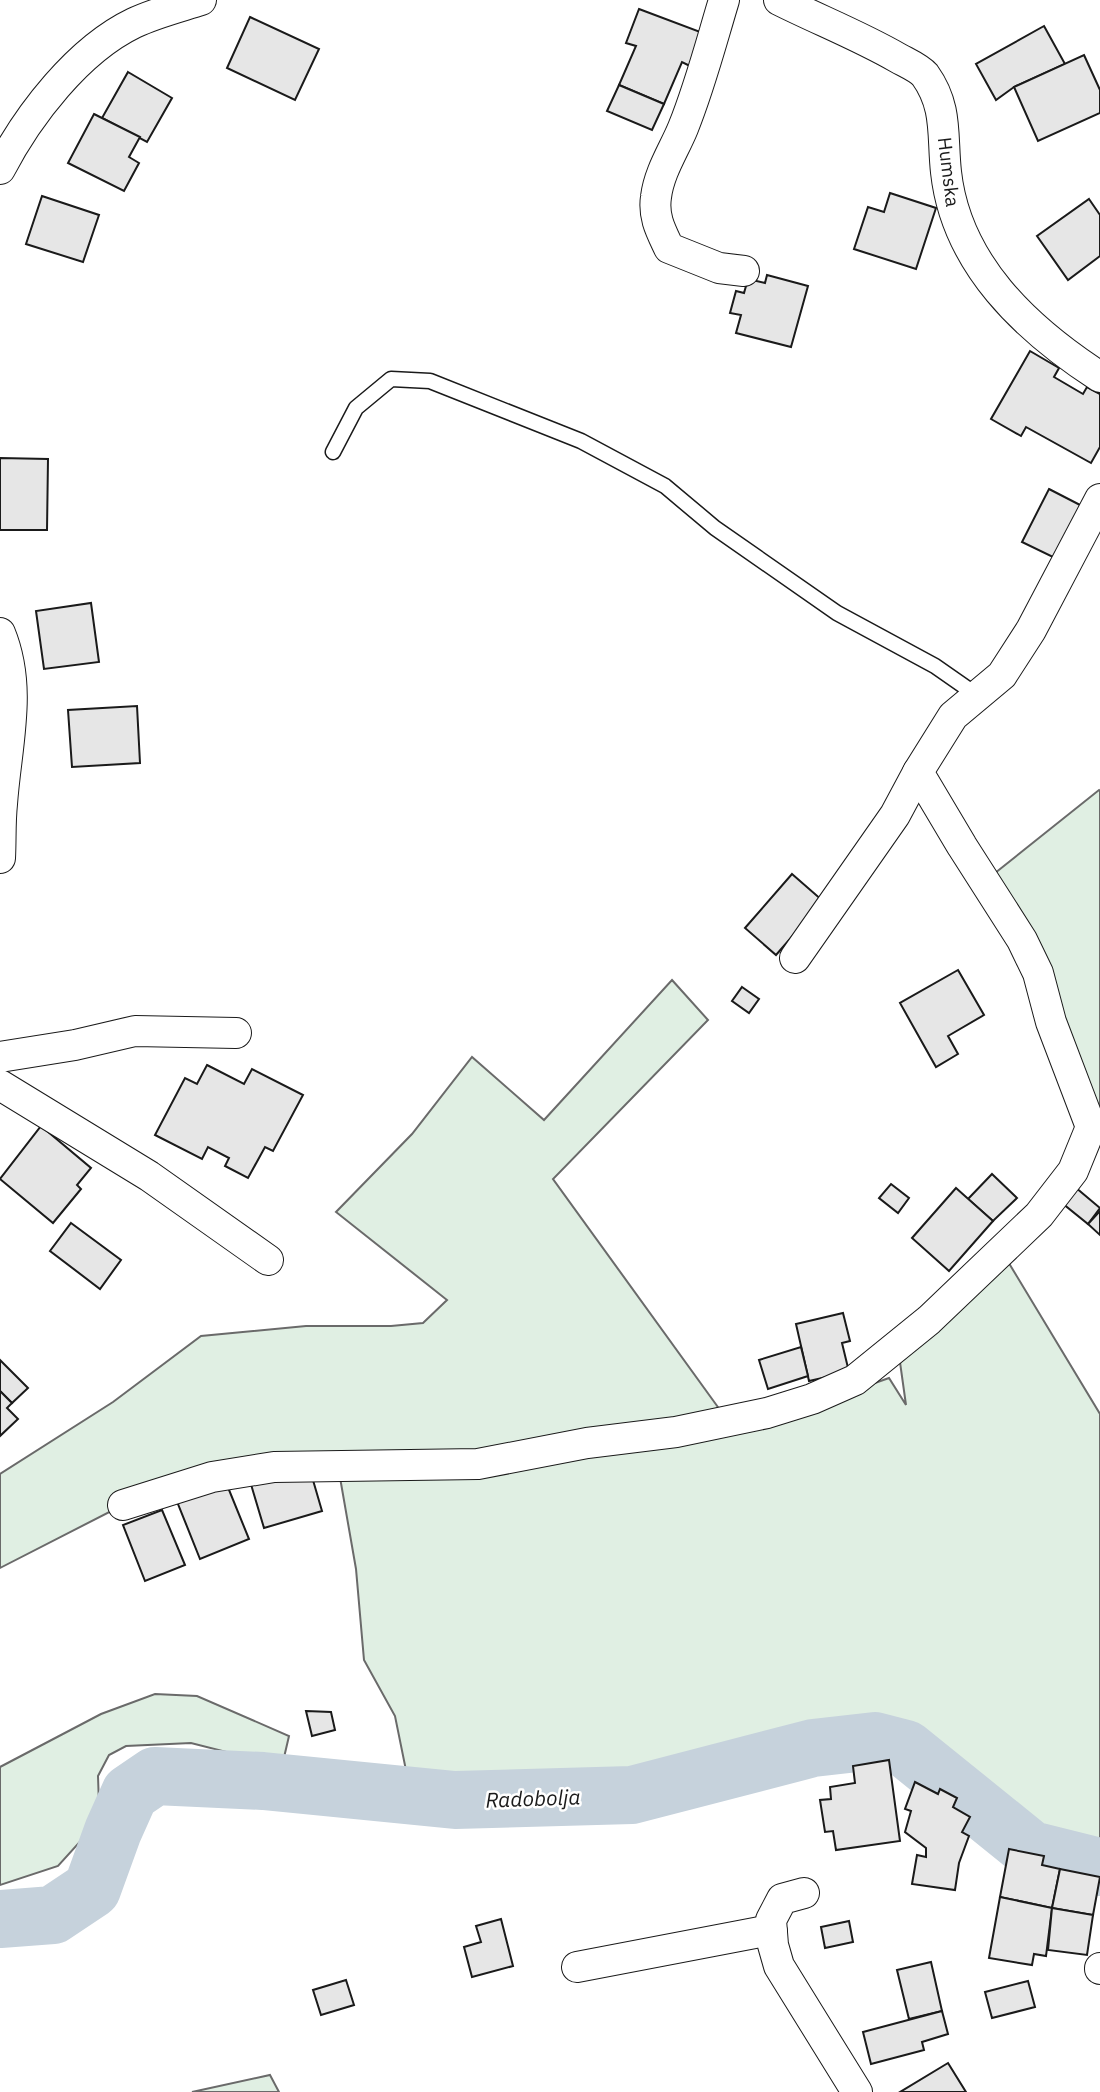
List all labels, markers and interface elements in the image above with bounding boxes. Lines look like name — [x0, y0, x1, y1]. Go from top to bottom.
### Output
street label: Humska — [933, 136, 965, 208]
water label: Radobolja — [485, 1782, 581, 1814]

